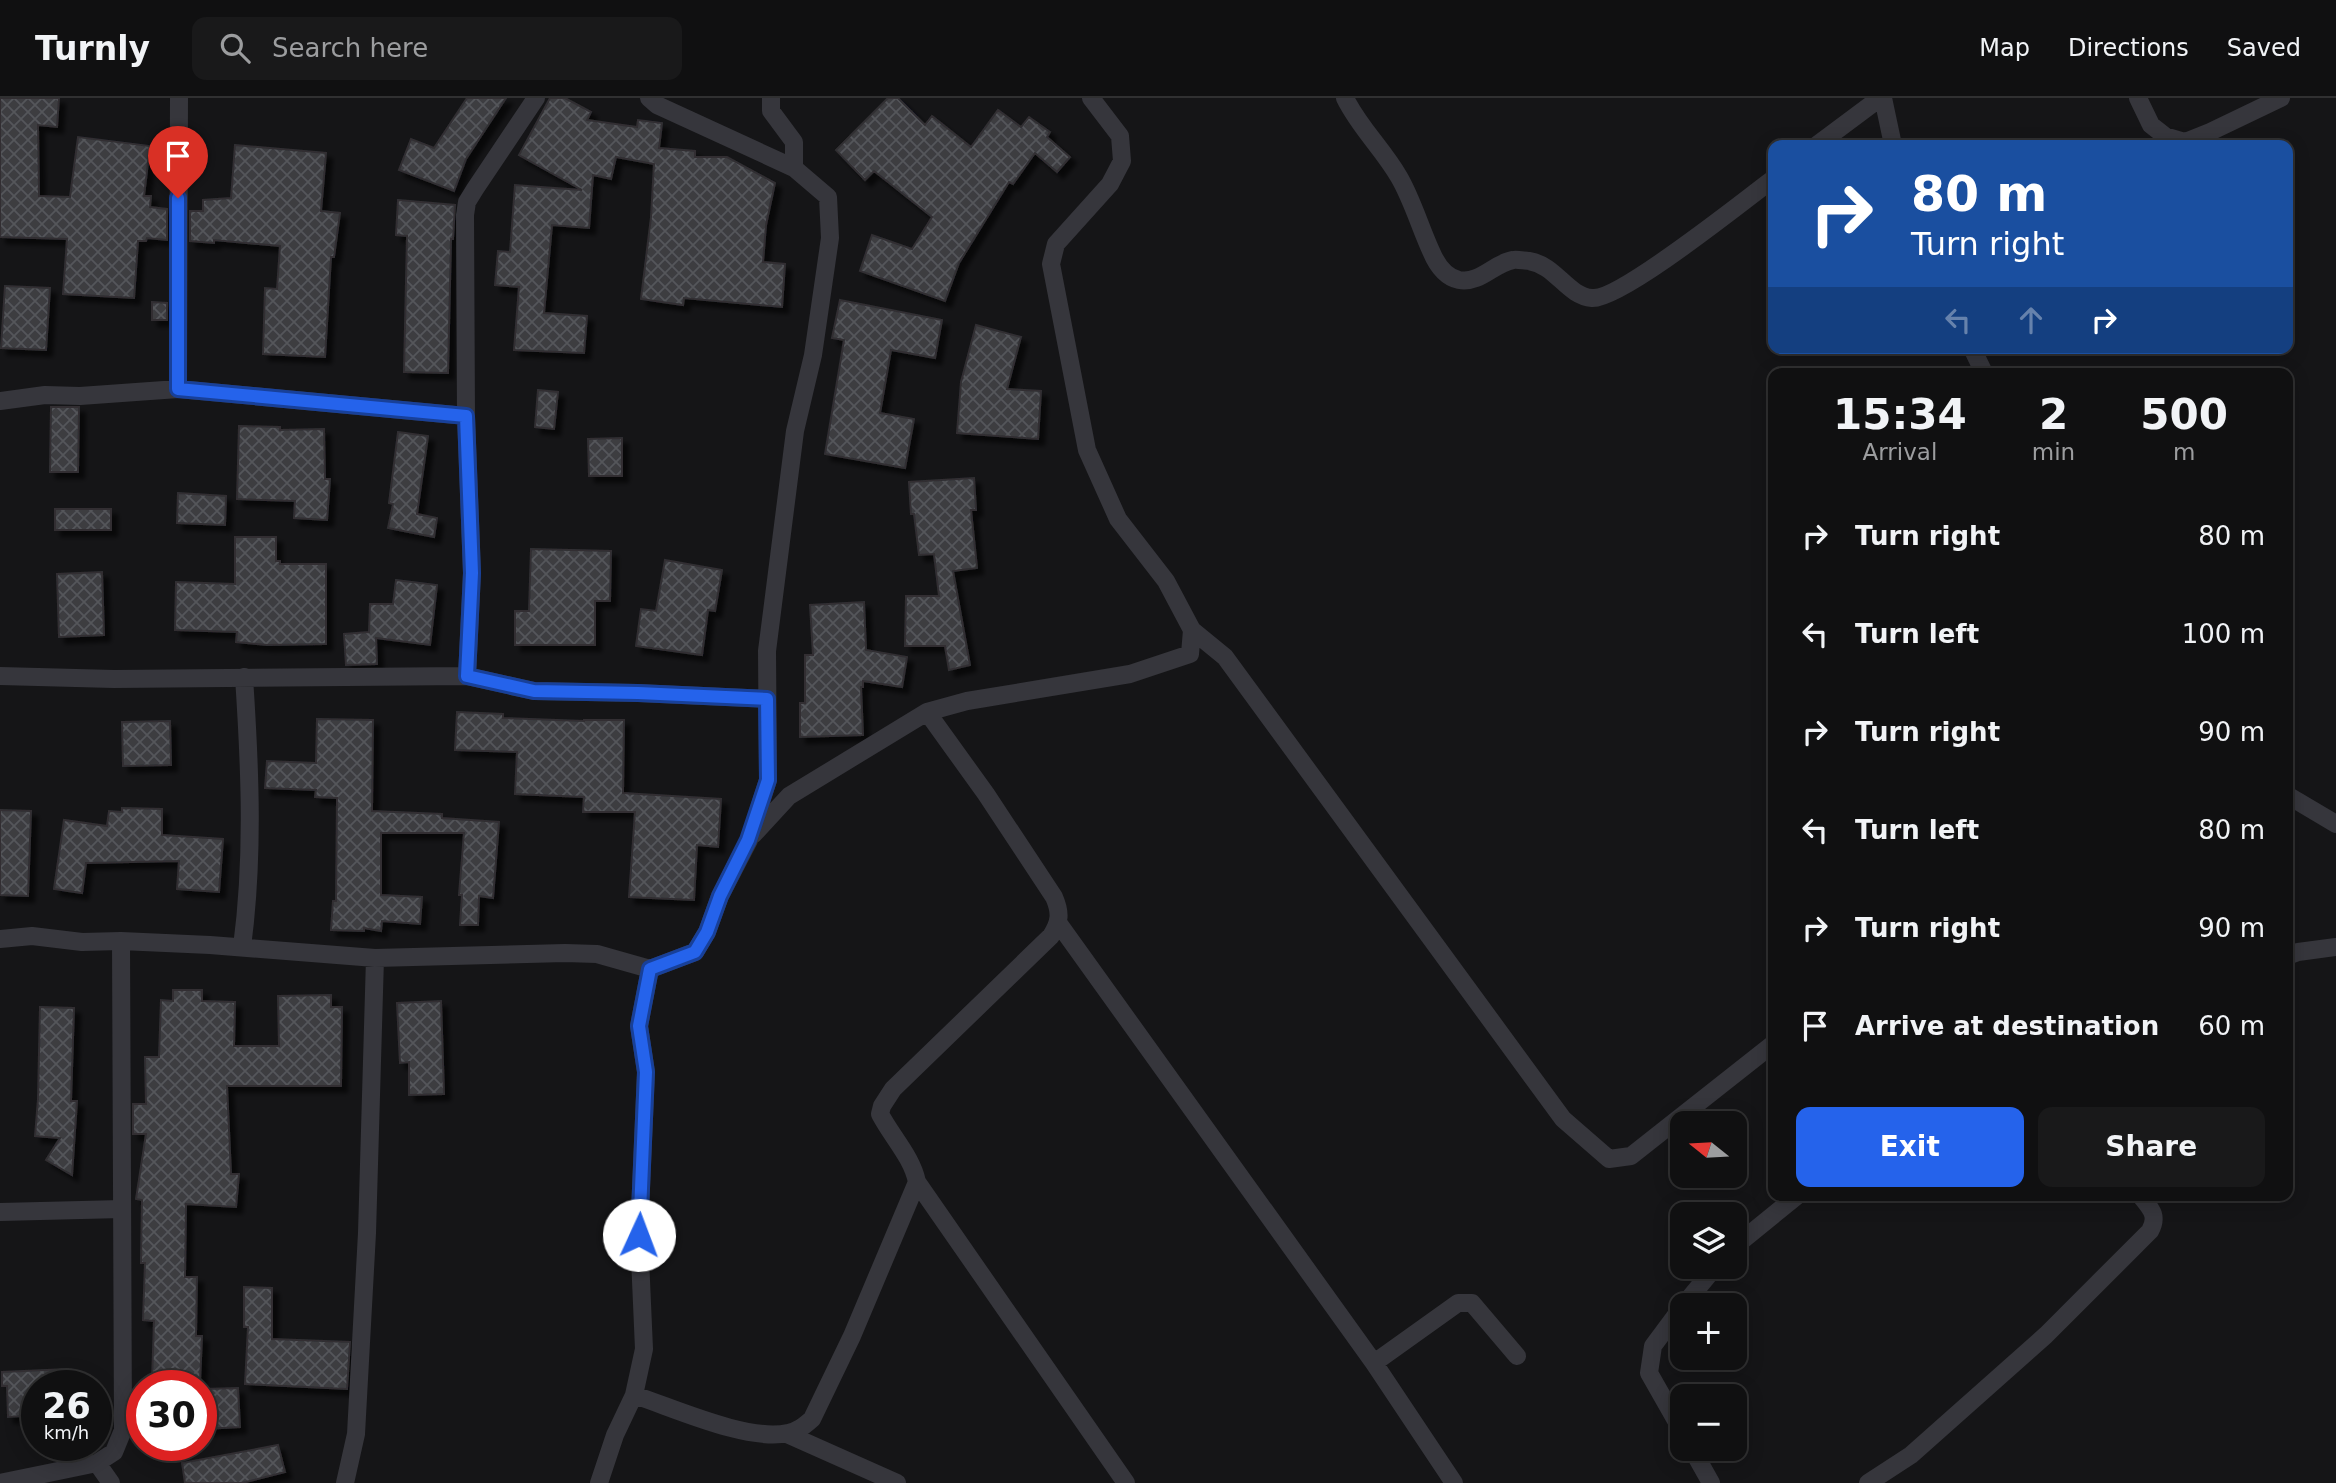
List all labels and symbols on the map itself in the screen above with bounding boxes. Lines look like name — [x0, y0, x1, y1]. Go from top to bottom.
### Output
pin — [148, 126, 208, 198]
north arrow — [1670, 1111, 1746, 1188]
position arrow — [602, 1198, 676, 1272]
speed limit sign: 30 — [126, 1370, 217, 1461]

